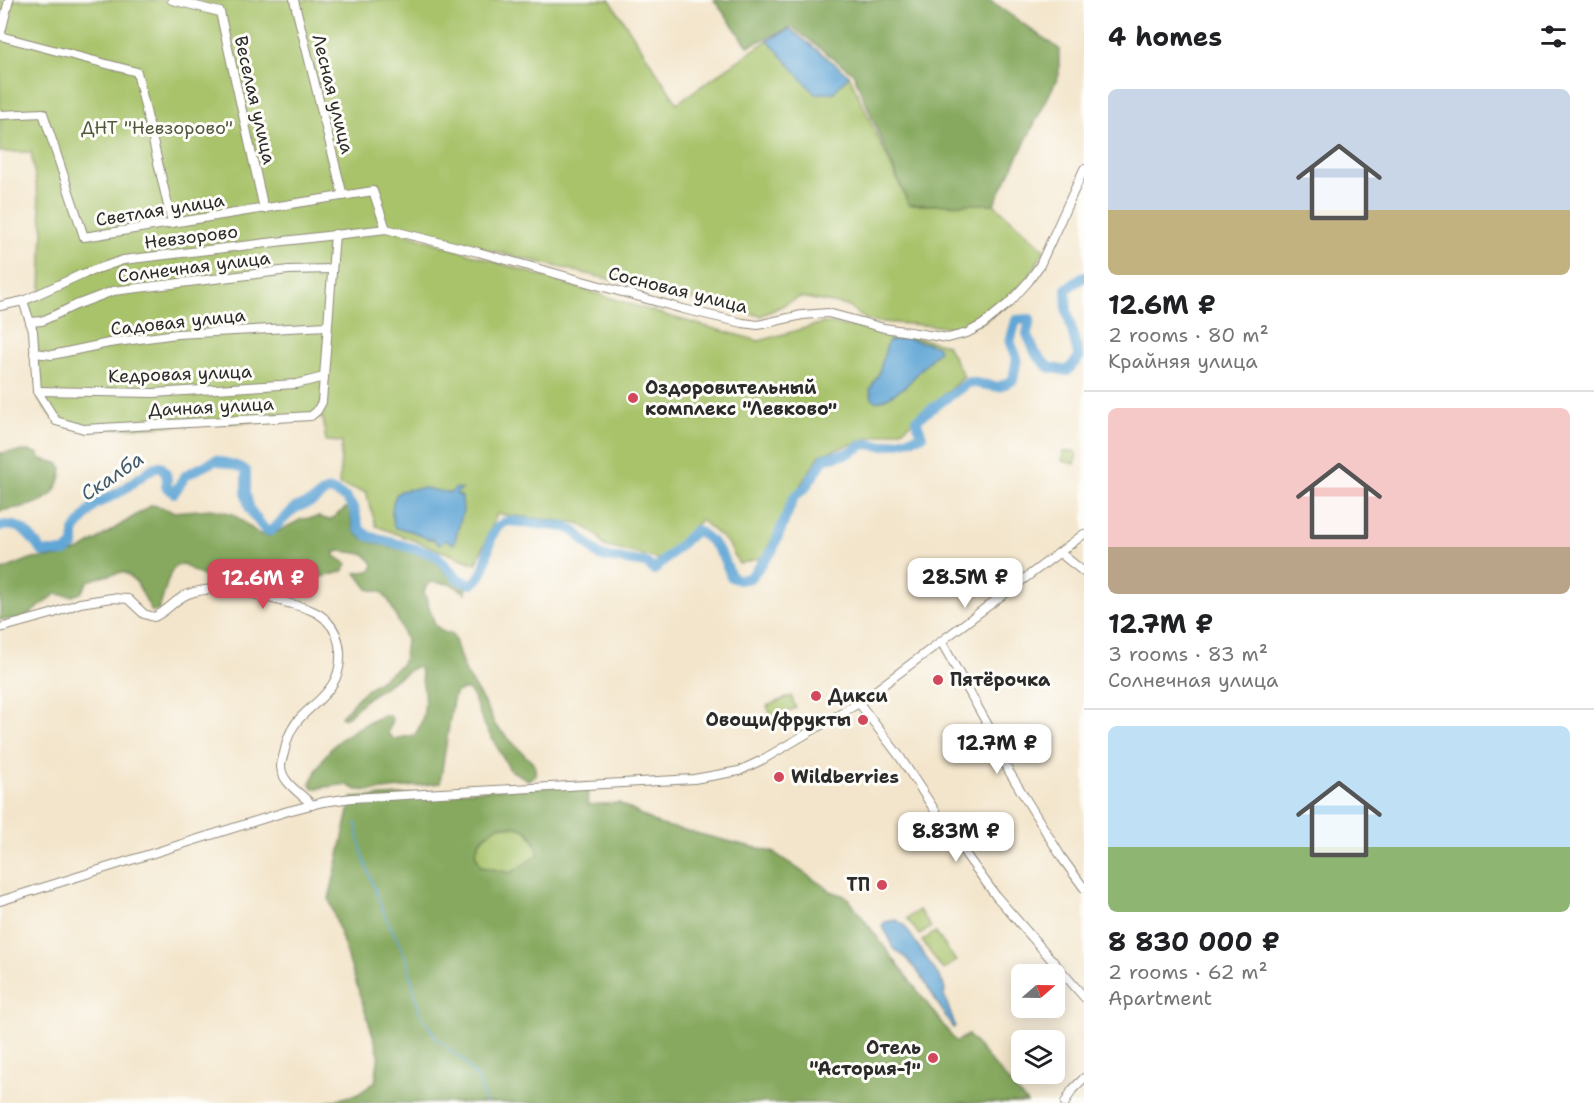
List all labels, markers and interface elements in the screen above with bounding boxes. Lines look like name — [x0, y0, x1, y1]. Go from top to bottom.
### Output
text: 4 homes — [1108, 19, 1222, 54]
icon: filters — [1537, 20, 1570, 53]
street label: Лесная улица — [307, 32, 359, 156]
street label: Веселая улица — [229, 34, 281, 166]
park label: ДНТ "Невзорово" — [81, 116, 233, 140]
icon: home — [1285, 128, 1393, 236]
street label: Светлая улица — [94, 188, 226, 232]
street label: Невзорово — [143, 219, 239, 255]
street label: Солнечная улица — [116, 246, 272, 288]
street label: Сосновая улица — [606, 261, 750, 319]
text: 12.6M ₽ — [1108, 287, 1216, 322]
street label: Садовая улица — [109, 303, 247, 341]
text: 2 rooms · 80 m² — [1108, 322, 1269, 348]
text: Крайняя улица — [1108, 348, 1258, 374]
street label: Кедровая улица — [108, 359, 252, 389]
place label: Оздоровительный комплекс "Левково" — [645, 376, 837, 421]
marker: Оздоровительный комплекс "Левково" — [626, 391, 640, 405]
street label: Дачная улица — [148, 392, 274, 422]
water label: Скалба — [75, 445, 149, 507]
icon: home — [1285, 447, 1393, 555]
pin: 28.5M ₽ — [910, 558, 1020, 609]
pin: 12.6M ₽ — [208, 559, 318, 610]
text: 28.5M ₽ — [922, 564, 1008, 590]
text: 12.6M ₽ — [222, 565, 305, 591]
text: 12.7M ₽ — [1108, 606, 1214, 641]
text: 3 rooms · 83 m² — [1108, 641, 1268, 667]
text: Солнечная улица — [1108, 667, 1279, 693]
place label: Пятёрочка — [950, 668, 1051, 692]
marker: Пятёрочка — [931, 673, 945, 687]
place label: Дикси — [828, 684, 888, 708]
marker: Дикси — [809, 689, 823, 703]
place label: Овощи/фрукты — [706, 708, 851, 732]
marker: Овощи/фрукты — [856, 713, 870, 727]
pin: 12.7M ₽ — [942, 724, 1052, 775]
text: 12.7M ₽ — [956, 730, 1038, 756]
place label: Wildberries — [791, 765, 899, 789]
icon: home — [1285, 765, 1393, 873]
marker: Wildberries — [772, 770, 786, 784]
pin: 8.83M ₽ — [901, 812, 1011, 863]
text: 8.83M ₽ — [912, 818, 1000, 844]
place label: ТП — [846, 873, 870, 897]
marker: ТП — [875, 878, 889, 892]
text: 8 830 000 ₽ — [1108, 924, 1280, 959]
text: 2 rooms · 62 m² — [1108, 959, 1268, 985]
north arrow — [1011, 964, 1065, 1018]
map controls — [1011, 964, 1065, 1084]
text: Apartment — [1108, 985, 1212, 1011]
button: layers — [1011, 1030, 1065, 1084]
place label: Отель "Астория-1" — [809, 1036, 921, 1081]
marker: Отель "Астория-1" — [926, 1051, 940, 1065]

